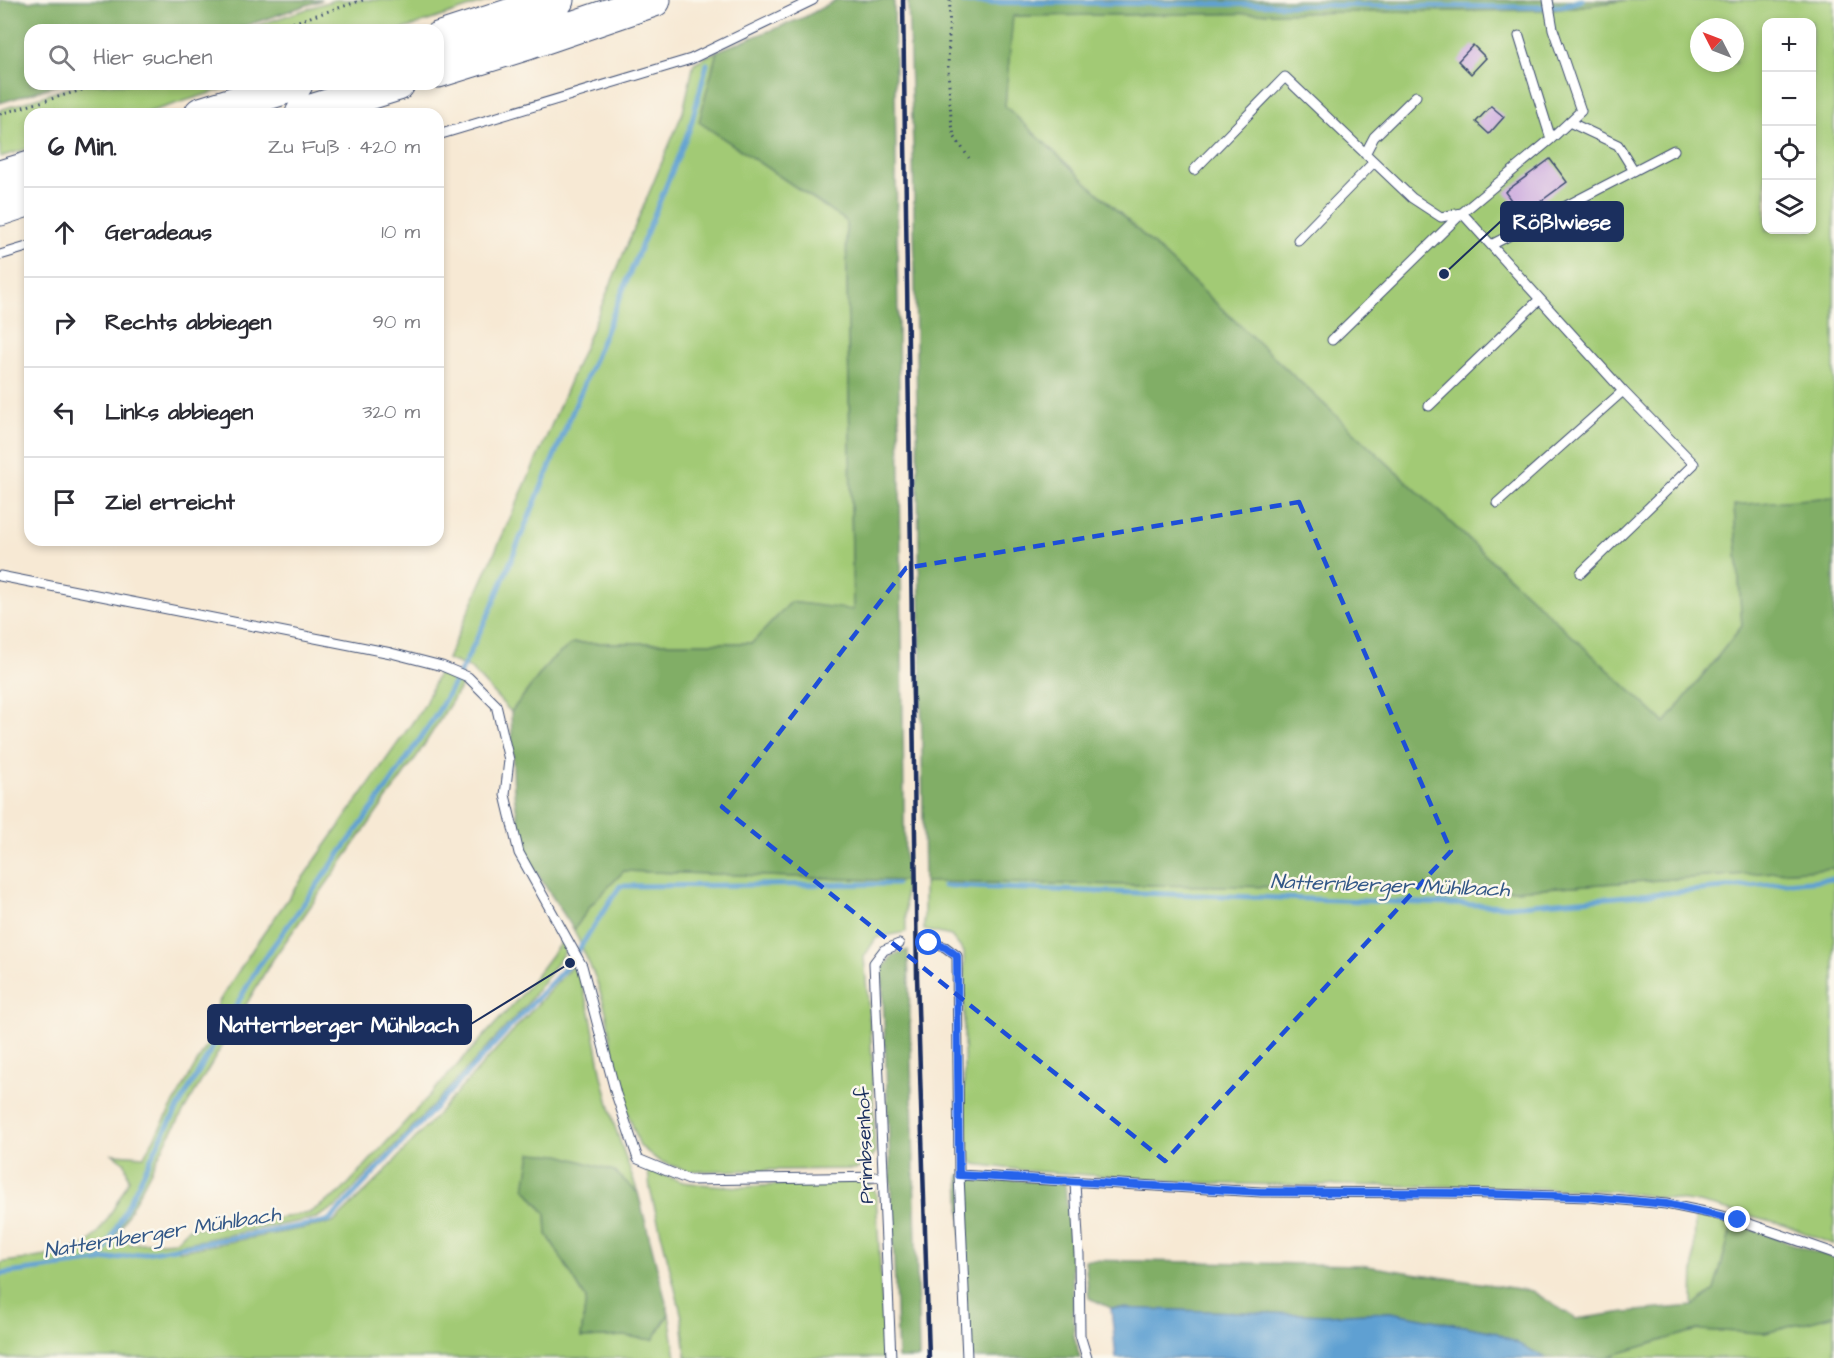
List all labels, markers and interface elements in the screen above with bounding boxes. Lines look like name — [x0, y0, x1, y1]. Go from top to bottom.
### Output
north arrow — [1690, 18, 1744, 72]
map controls — [1762, 18, 1816, 234]
button: + — [1762, 18, 1816, 72]
search box — [24, 24, 444, 90]
icon: search — [45, 41, 78, 74]
text: Hier suchen — [93, 42, 212, 73]
button: − — [1762, 72, 1816, 126]
button: locate — [1762, 126, 1816, 180]
text: 6 Min. — [48, 129, 117, 165]
text: Zu Fuß · 420 m — [268, 133, 420, 161]
button: layers — [1762, 180, 1816, 234]
callout: Rößlwiese — [1501, 202, 1623, 241]
text: Rößlwiese — [1513, 208, 1612, 237]
icon: ahead — [48, 216, 81, 249]
text: Geradeaus — [105, 217, 212, 248]
text: 10 m — [381, 218, 420, 246]
icon: right — [48, 306, 81, 339]
text: Rechts abbiegen — [105, 307, 272, 338]
text: 90 m — [372, 308, 420, 336]
icon: left — [48, 396, 81, 429]
text: Links abbiegen — [105, 397, 253, 428]
text: 320 m — [362, 398, 420, 426]
icon: arrive — [48, 486, 81, 519]
text: Ziel erreicht — [105, 487, 235, 518]
water label: Natternberger Mühlbach — [1270, 867, 1512, 905]
route start — [915, 929, 941, 955]
callout: Natternberger Mühlbach — [208, 1005, 471, 1044]
text: Natternberger Mühlbach — [219, 1011, 459, 1042]
street label: Primbsenhof — [849, 1086, 881, 1204]
water label: Natternberger Mühlbach — [42, 1199, 284, 1267]
route end — [1724, 1206, 1750, 1232]

